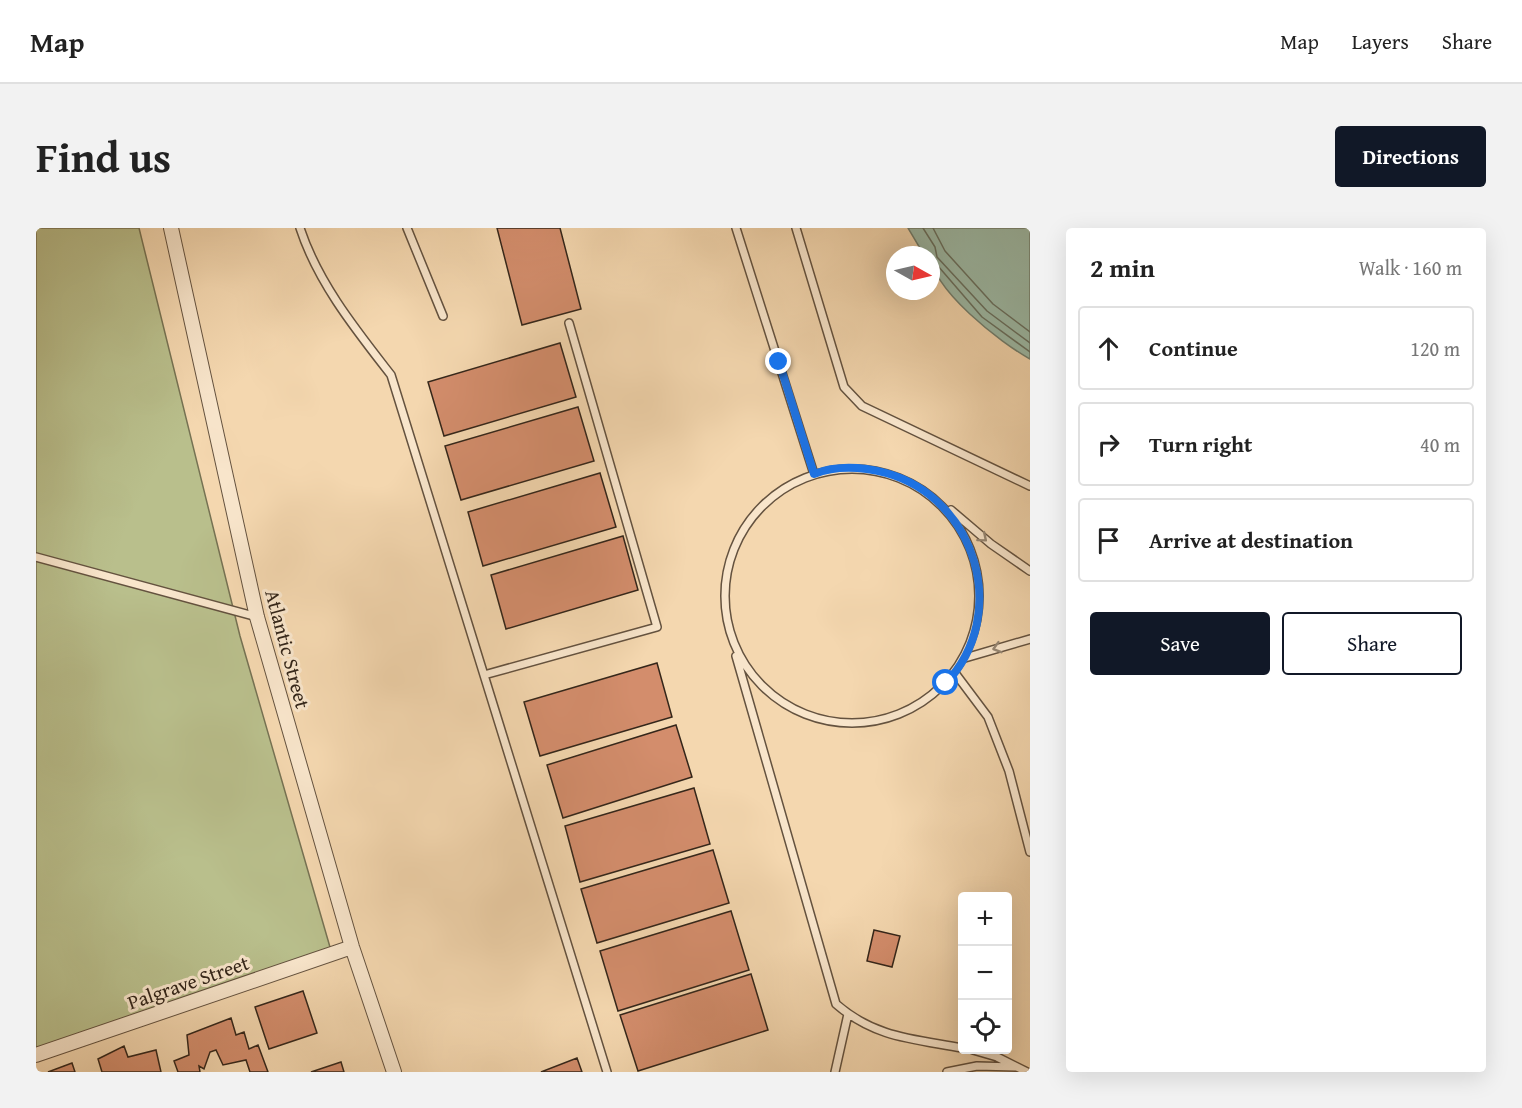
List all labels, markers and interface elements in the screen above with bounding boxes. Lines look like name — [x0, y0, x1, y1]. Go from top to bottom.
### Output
text: Map — [30, 21, 84, 62]
text: Map — [1280, 26, 1319, 57]
text: Layers — [1352, 26, 1409, 57]
text: Share — [1442, 26, 1492, 57]
text: Find us — [36, 126, 171, 187]
button: Directions — [1335, 126, 1486, 187]
north arrow — [886, 246, 940, 300]
text: 2 min — [1090, 248, 1155, 287]
text: Walk · 160 m — [1359, 253, 1462, 282]
icon: ahead — [1092, 332, 1125, 365]
text: Continue — [1149, 332, 1238, 364]
text: 120 m — [1410, 334, 1460, 363]
route end — [765, 348, 791, 374]
icon: right — [1092, 428, 1125, 461]
text: Turn right — [1149, 428, 1252, 460]
text: 40 m — [1420, 430, 1460, 459]
icon: arrive — [1092, 524, 1125, 557]
text: Arrive at destination — [1149, 524, 1353, 556]
one-way arrow — [977, 530, 988, 541]
street label: Atlantic Street — [258, 586, 318, 712]
button: Save — [1090, 612, 1270, 675]
button: Share — [1282, 612, 1462, 675]
one-way arrow — [992, 641, 1003, 653]
route start — [932, 669, 958, 695]
map controls — [958, 892, 1012, 1054]
button: + — [958, 892, 1012, 946]
button: − — [958, 946, 1012, 1000]
street label: Palgrave Street — [123, 948, 253, 1016]
button: locate — [958, 1000, 1012, 1054]

